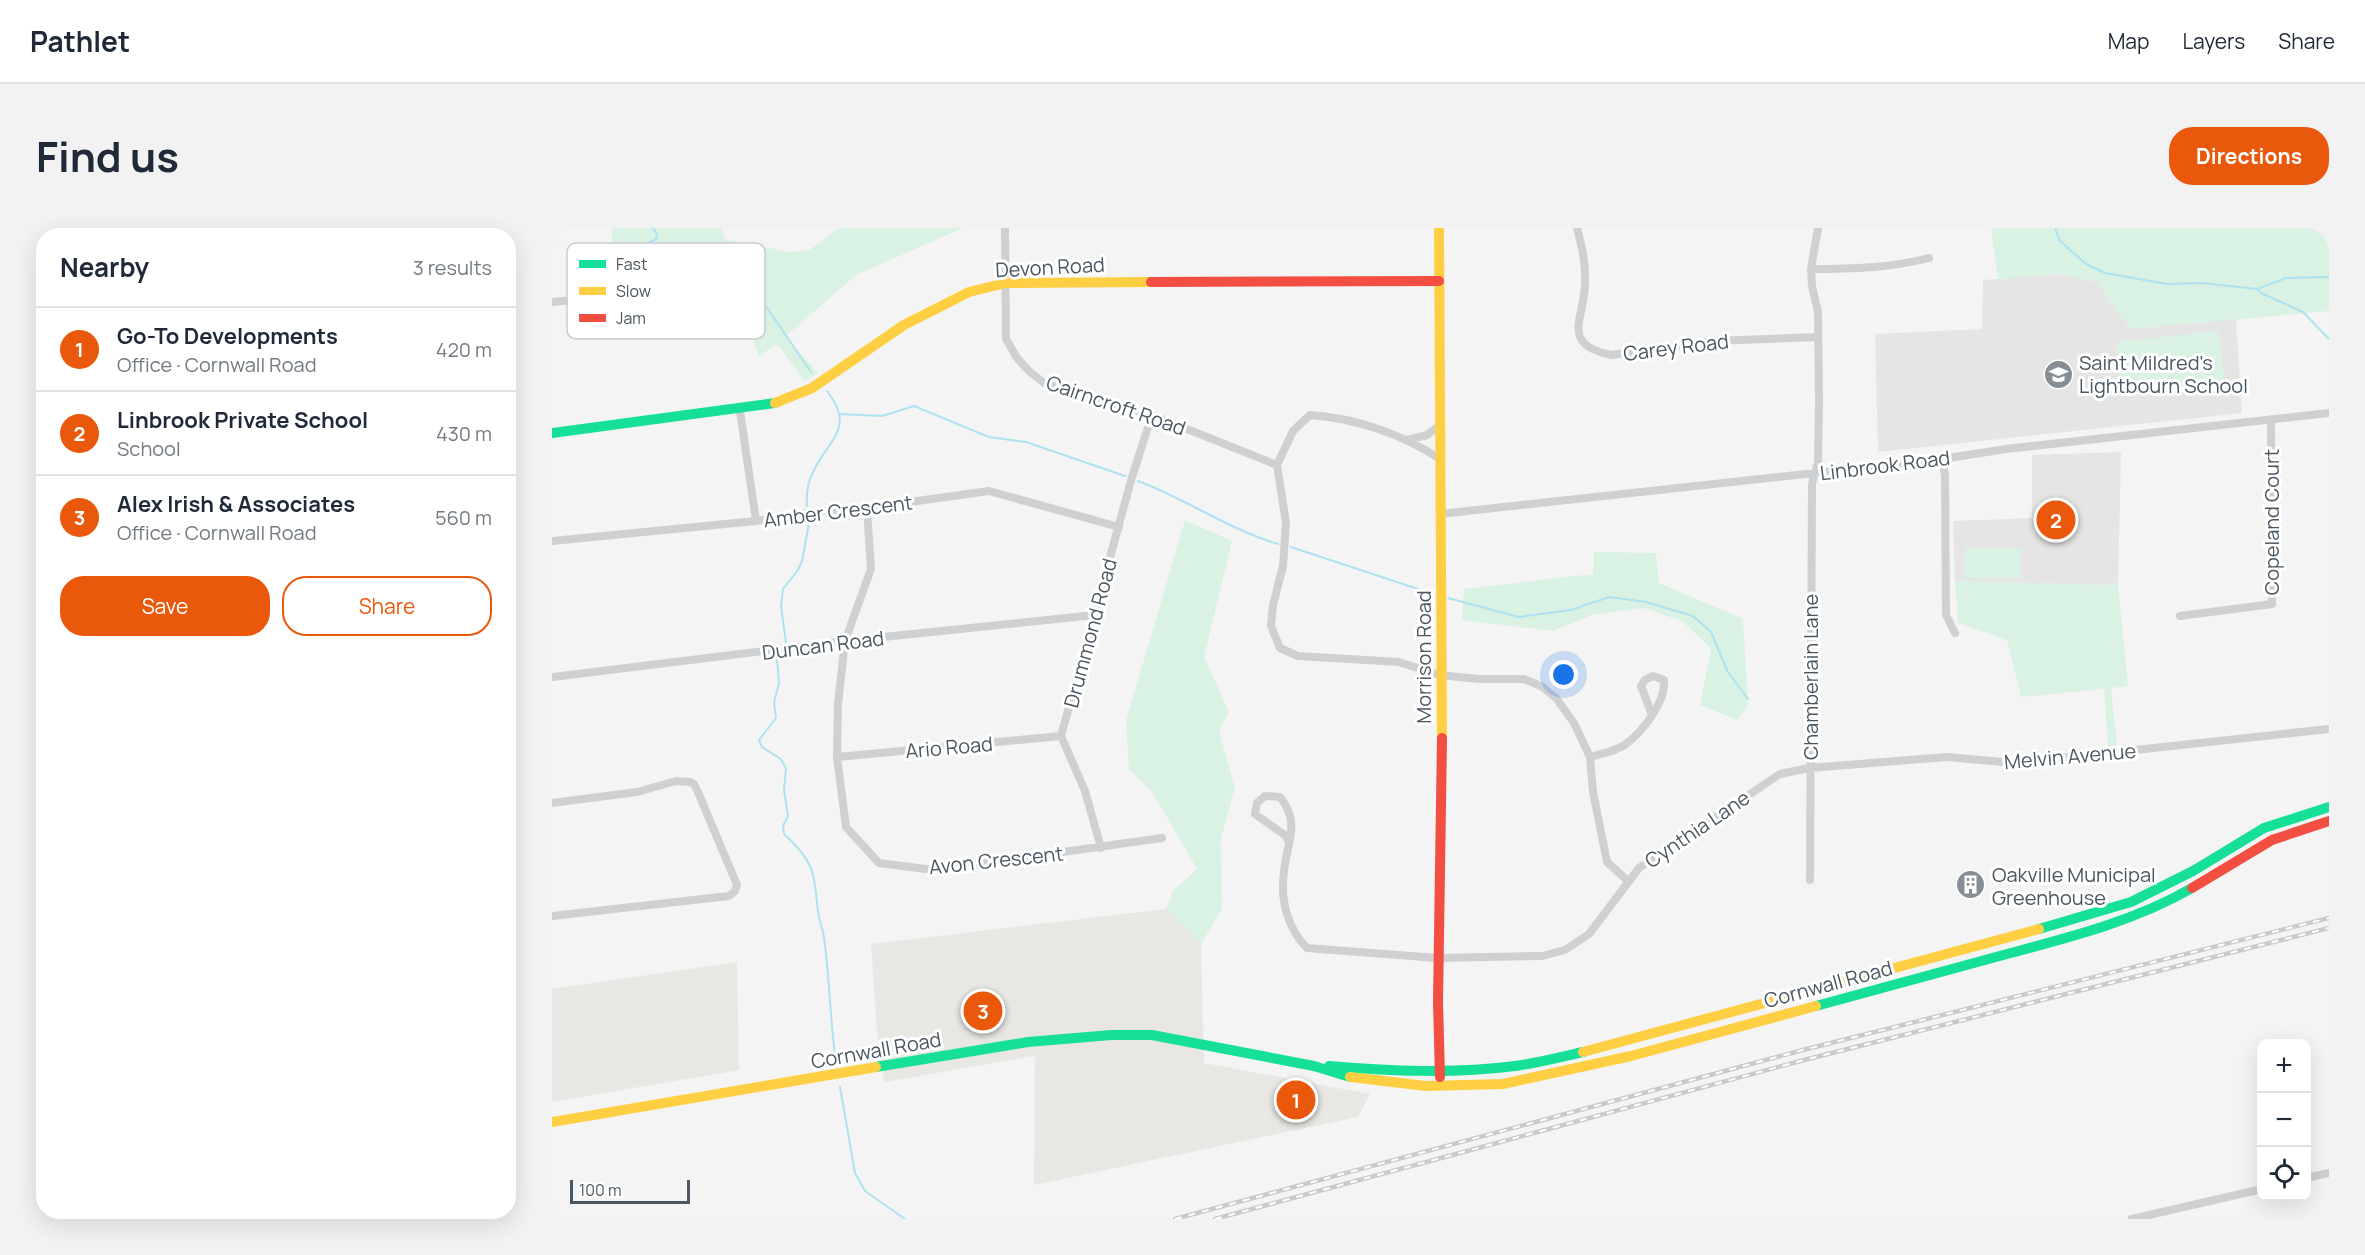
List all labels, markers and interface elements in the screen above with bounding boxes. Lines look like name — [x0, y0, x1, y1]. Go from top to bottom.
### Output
text: Pathlet — [30, 22, 130, 60]
text: Map — [2108, 27, 2149, 55]
text: Layers — [2182, 27, 2245, 55]
text: Share — [2278, 27, 2335, 55]
text: Find us — [36, 127, 179, 185]
button: Directions — [2169, 127, 2329, 185]
legend — [567, 243, 765, 339]
text: Nearby — [60, 249, 149, 285]
street label: Devon Road — [995, 251, 1105, 283]
text: Fast — [616, 253, 647, 275]
text: 3 results — [413, 254, 492, 281]
text: Slow — [616, 280, 651, 302]
text: Jam — [616, 307, 646, 329]
text: Go-To Developments — [117, 321, 338, 351]
street label: Carey Road — [1622, 327, 1730, 367]
text: 1 — [75, 336, 84, 363]
text: 420 m — [436, 336, 492, 363]
place label: Saint Mildred's Lightbourn School — [2079, 349, 2248, 399]
text: Office · Cornwall Road — [117, 351, 317, 378]
school or university icon: Saint Mildred's Lightbourn School — [2042, 358, 2074, 390]
street label: Cairncroft Road — [1043, 369, 1189, 441]
text: Linbrook Private School — [117, 405, 368, 435]
text: 2 — [74, 420, 85, 447]
text: 430 m — [436, 420, 492, 447]
text: School — [117, 435, 181, 462]
street label: Linbrook Road — [1819, 444, 1951, 486]
street label: Copeland Court — [2258, 449, 2285, 595]
street label: Amber Crescent — [762, 488, 914, 534]
text: Alex Irish & Associates — [117, 489, 355, 519]
pin: 2 — [2036, 498, 2076, 542]
text: 3 — [74, 504, 85, 531]
text: 560 m — [435, 504, 492, 531]
text: Office · Cornwall Road — [117, 519, 317, 546]
street label: Drummond Road — [1057, 555, 1123, 711]
button: Save — [60, 576, 270, 636]
button: Share — [282, 576, 492, 636]
street label: Morrison Road — [1410, 590, 1437, 724]
street label: Chamberlain Lane — [1797, 594, 1824, 760]
street label: Duncan Road — [761, 624, 885, 666]
your location — [1549, 660, 1578, 689]
street label: Ario Road — [904, 730, 994, 764]
street label: Melvin Avenue — [2003, 737, 2137, 775]
street label: Cynthia Lane — [1639, 784, 1755, 874]
street label: Avon Crescent — [928, 840, 1064, 880]
place label: Oakville Municipal Greenhouse — [1992, 861, 2156, 911]
building icon: Oakville Municipal Greenhouse — [1955, 869, 1987, 901]
street label: Cornwall Road — [1761, 954, 1895, 1014]
pin: 3 — [964, 988, 1002, 1034]
street label: Cornwall Road — [809, 1025, 943, 1075]
map controls — [2257, 1039, 2311, 1201]
button: + — [2257, 1039, 2311, 1093]
pin: 1 — [1276, 1078, 1316, 1122]
button: − — [2257, 1093, 2311, 1147]
button: locate — [2257, 1147, 2311, 1201]
scale bar — [570, 1177, 690, 1204]
text: 100 m — [579, 1179, 622, 1201]

